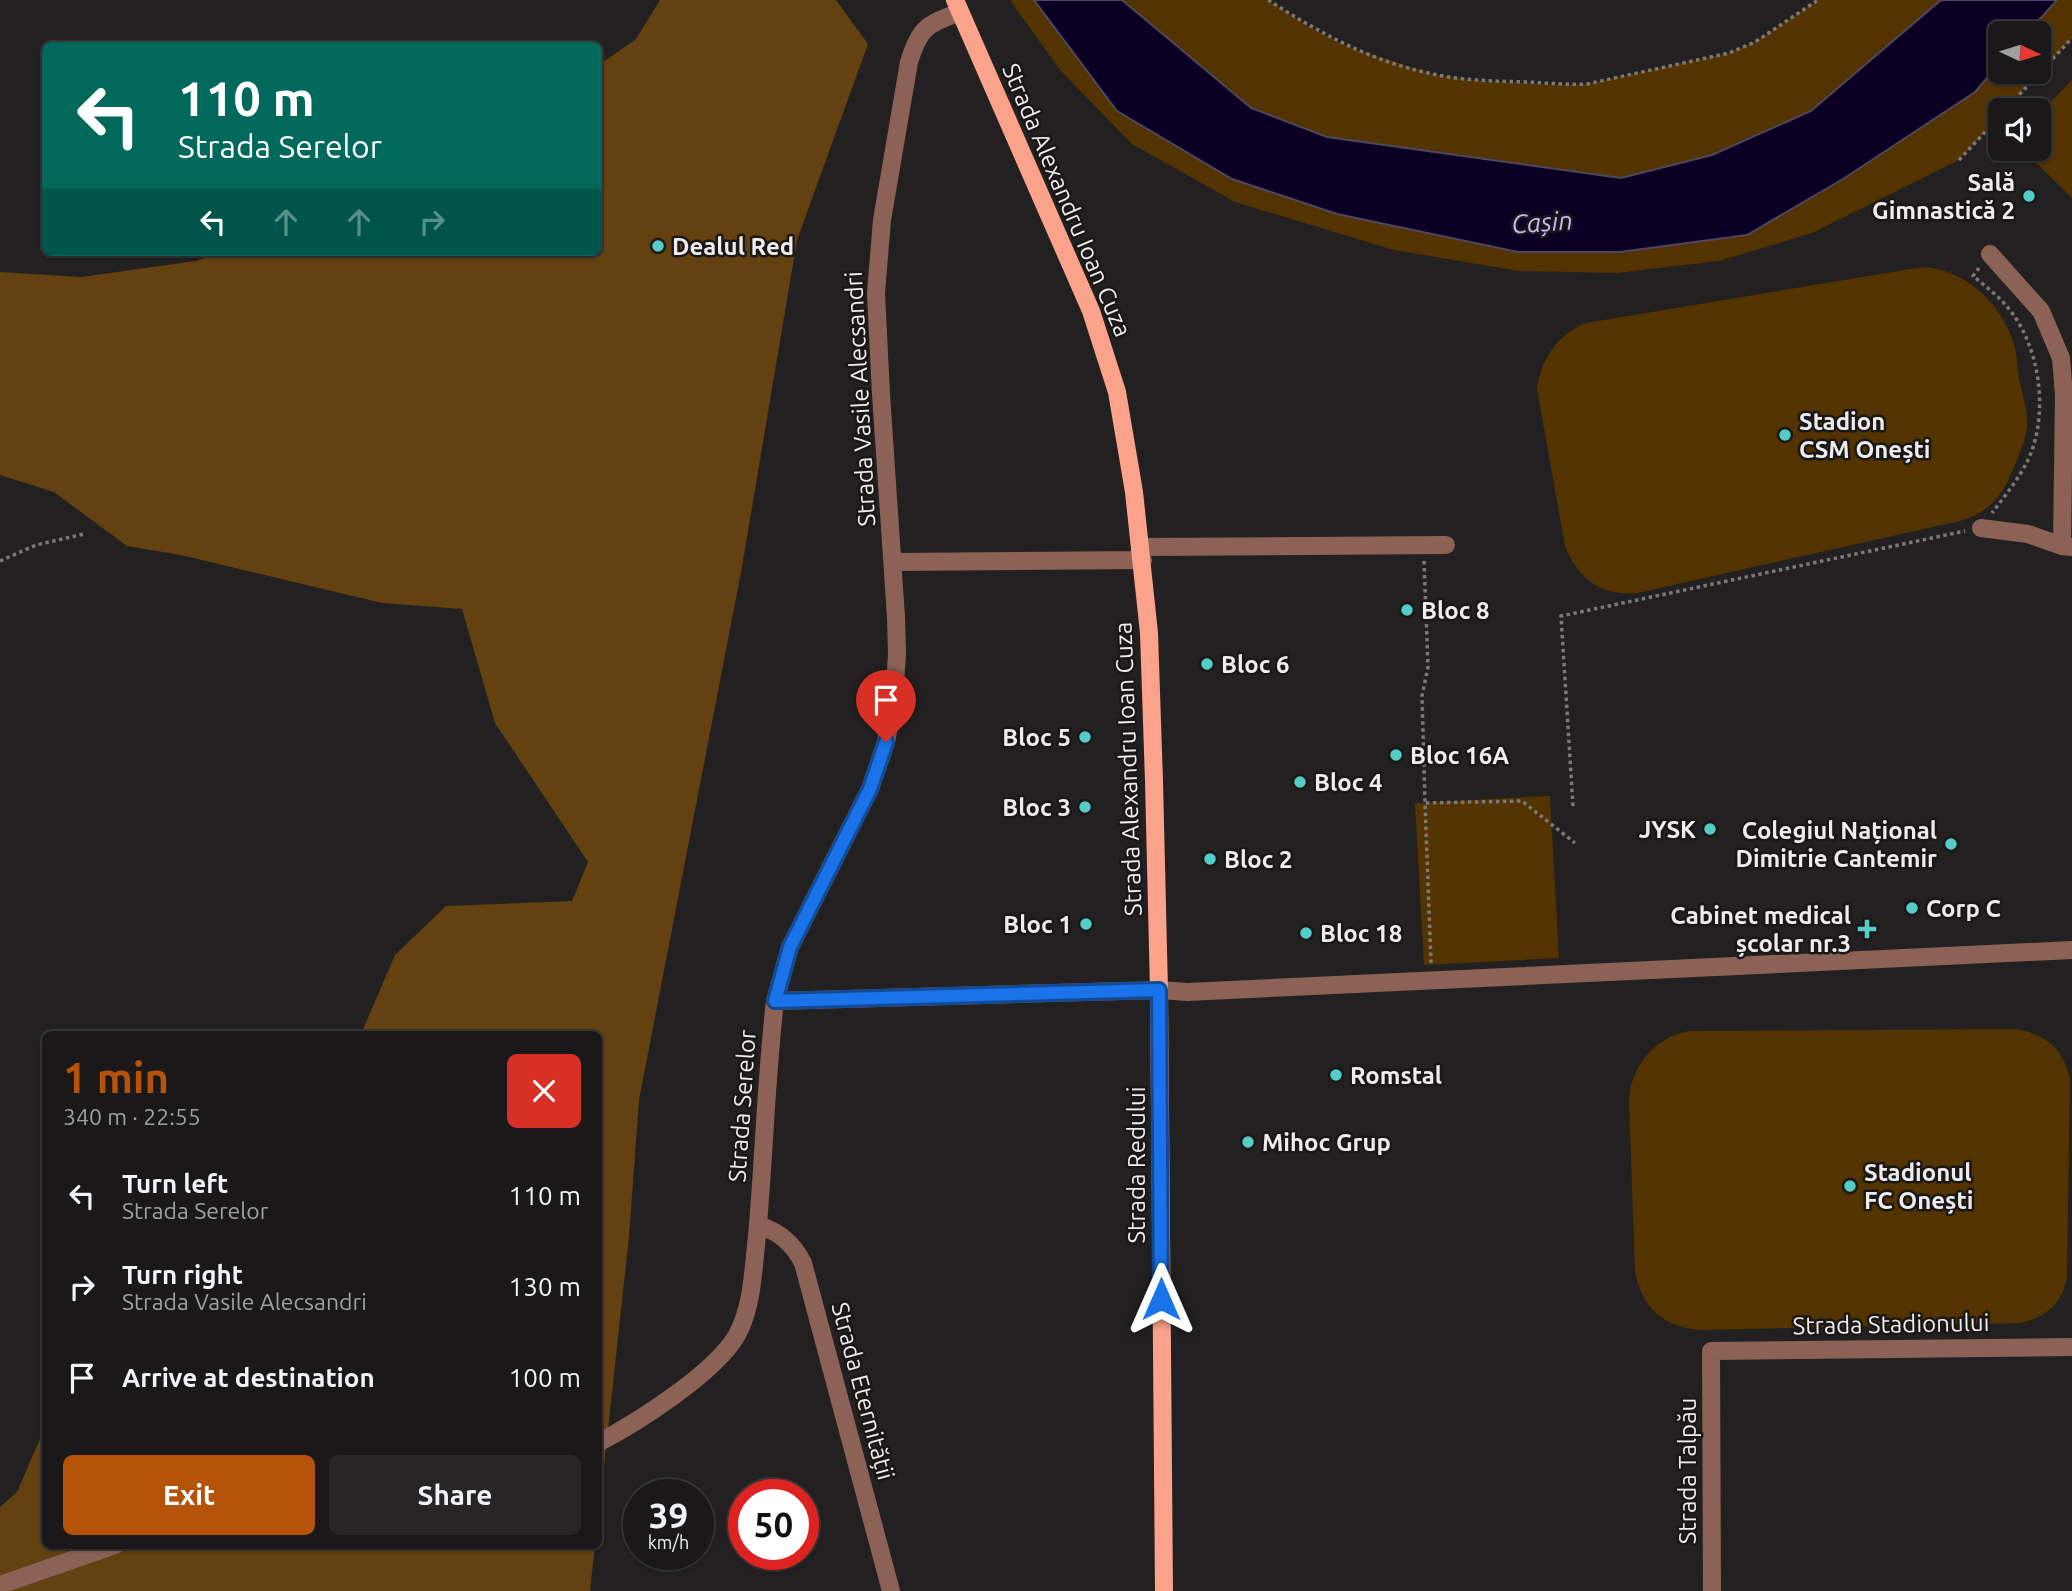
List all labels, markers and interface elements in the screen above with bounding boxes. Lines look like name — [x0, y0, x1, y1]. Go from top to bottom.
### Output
north arrow — [1988, 21, 2051, 84]
map controls — [1988, 21, 2051, 161]
street label: Strada Alexandru Ioan Cuza — [997, 59, 1137, 341]
icon: left — [63, 70, 154, 161]
text: 110 m — [178, 70, 315, 125]
button: sound — [1988, 98, 2051, 161]
text: Strada Serelor — [178, 128, 382, 164]
place label: Sală Gimnastică 2 — [1872, 169, 2015, 224]
marker: Sală Gimnastică 2 — [2021, 188, 2037, 204]
icon: left — [194, 203, 232, 241]
icon: ahead — [267, 203, 305, 241]
icon: ahead — [340, 203, 378, 241]
icon: right — [413, 203, 451, 241]
water label: Cașin — [1510, 205, 1574, 239]
place label: Dealul Red — [672, 233, 794, 260]
marker: Dealul Red — [650, 238, 666, 254]
street label: Strada Vasile Alecsandri — [840, 271, 880, 527]
place label: Stadion CSM Onești — [1799, 408, 1930, 463]
marker: Stadion CSM Onești — [1777, 427, 1793, 443]
place label: Bloc 8 — [1421, 597, 1490, 624]
marker: Bloc 8 — [1399, 602, 1415, 618]
street label: Strada Alexandru Ioan Cuza — [1109, 622, 1147, 916]
place label: Bloc 6 — [1221, 651, 1290, 678]
marker: Bloc 6 — [1199, 656, 1215, 672]
pin — [856, 670, 916, 742]
icon: arrive — [867, 681, 905, 719]
place label: Bloc 5 — [1002, 724, 1071, 751]
marker: Bloc 5 — [1077, 729, 1093, 745]
place label: Bloc 16A — [1410, 742, 1509, 769]
marker: Bloc 16A — [1388, 747, 1404, 763]
place label: Bloc 4 — [1314, 769, 1383, 796]
marker: Bloc 4 — [1292, 774, 1308, 790]
place label: Bloc 3 — [1002, 794, 1071, 821]
marker: Bloc 3 — [1077, 799, 1093, 815]
place label: JYSK — [1639, 816, 1696, 843]
place label: Colegiul Național Dimitrie Cantemir — [1735, 817, 1937, 872]
marker: JYSK — [1702, 821, 1718, 837]
marker: Colegiul Național Dimitrie Cantemir — [1943, 836, 1959, 852]
place label: Bloc 2 — [1224, 846, 1293, 873]
marker: Bloc 2 — [1202, 851, 1218, 867]
place label: Corp C — [1926, 895, 2001, 922]
marker: Corp C — [1904, 900, 1920, 916]
place label: Cabinet medical școlar nr.3 — [1670, 902, 1851, 957]
place label: Bloc 1 — [1003, 911, 1072, 938]
marker: Bloc 1 — [1078, 916, 1094, 932]
marker: Cabinet medical școlar nr.3 — [1857, 919, 1877, 939]
place label: Bloc 18 — [1320, 920, 1402, 947]
marker: Bloc 18 — [1298, 925, 1314, 941]
street label: Strada Serelor — [723, 1029, 761, 1183]
text: 1 min — [63, 1054, 169, 1101]
button: close — [507, 1054, 581, 1128]
place label: Romstal — [1350, 1062, 1442, 1089]
marker: Romstal — [1328, 1067, 1344, 1083]
street label: Strada Redului — [1123, 1086, 1150, 1244]
text: 340 m · 22:55 — [63, 1104, 201, 1129]
place label: Mihoc Grup — [1262, 1129, 1391, 1156]
marker: Mihoc Grup — [1240, 1134, 1256, 1150]
place label: Stadionul FC Onești — [1864, 1159, 1973, 1214]
text: Turn left — [122, 1169, 228, 1198]
icon: left — [63, 1177, 101, 1215]
marker: Stadionul FC Onești — [1842, 1178, 1858, 1194]
text: 110 m — [509, 1181, 581, 1210]
text: Strada Serelor — [122, 1198, 269, 1223]
text: Turn right — [122, 1260, 243, 1289]
position arrow — [1124, 1262, 1198, 1336]
icon: right — [63, 1268, 101, 1306]
text: 130 m — [509, 1272, 581, 1301]
text: Strada Vasile Alecsandri — [122, 1289, 367, 1314]
street label: Strada Eternității — [826, 1299, 900, 1483]
street label: Strada Stadionului — [1792, 1309, 1990, 1339]
icon: arrive — [63, 1359, 101, 1397]
text: Arrive at destination — [122, 1363, 375, 1392]
text: 100 m — [509, 1363, 581, 1392]
street label: Strada Talpău — [1674, 1398, 1701, 1544]
button: Exit — [63, 1455, 315, 1535]
button: Share — [329, 1455, 581, 1535]
speed limit sign: 50 — [728, 1479, 819, 1570]
text: 39 — [649, 1495, 688, 1535]
text: km/h — [648, 1532, 689, 1552]

